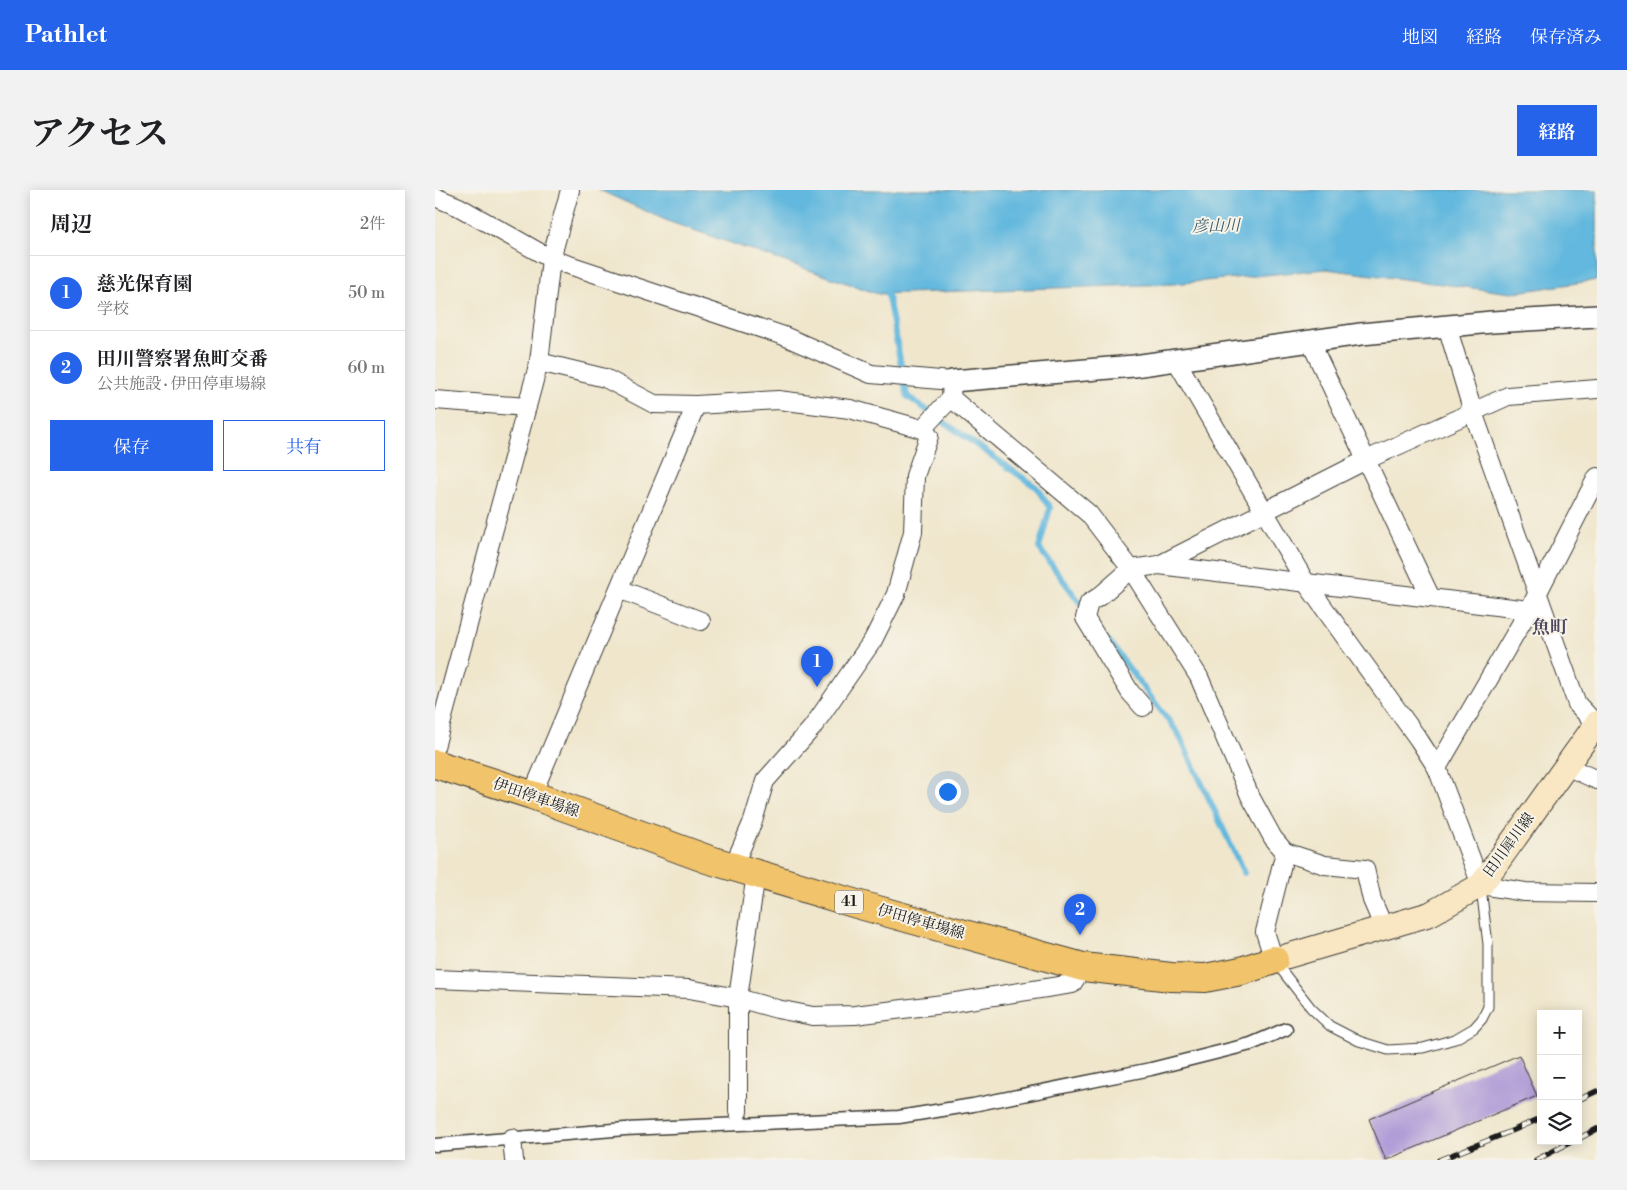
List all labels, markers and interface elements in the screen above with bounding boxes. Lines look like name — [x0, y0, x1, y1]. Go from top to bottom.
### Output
text: Pathlet — [25, 20, 107, 50]
text: 地図 — [1402, 26, 1438, 49]
text: 経路 — [1466, 26, 1502, 49]
text: 保存済み — [1530, 26, 1602, 49]
button: 経路 — [1517, 105, 1597, 156]
text: アクセス — [30, 113, 169, 156]
text: 周辺 — [50, 212, 92, 238]
text: 2件 — [360, 214, 385, 234]
water label: 彦山川 — [1192, 216, 1242, 236]
text: 慈光保育園 — [97, 272, 192, 296]
text: 1 — [62, 283, 70, 303]
text: 50 m — [348, 283, 385, 303]
text: 学校 — [97, 299, 129, 319]
text: 田川警察署魚町交番 — [97, 347, 268, 371]
text: 2 — [61, 358, 71, 378]
text: 60 m — [347, 358, 385, 378]
text: 公共施設 · 伊田停車場線 — [97, 374, 266, 394]
button: 保存 — [50, 420, 213, 471]
button: 共有 — [223, 420, 385, 471]
district label: 魚町 — [1532, 616, 1568, 639]
pin: 1 — [801, 646, 833, 687]
street label: 伊田停車場線 — [490, 774, 582, 822]
your location — [935, 779, 961, 805]
street label: 田川犀川線 — [1479, 809, 1539, 881]
road number: 41 — [835, 890, 863, 914]
pin: 2 — [1064, 894, 1096, 935]
street label: 伊田停車場線 — [875, 900, 967, 944]
map controls — [1537, 1010, 1582, 1145]
button: + — [1537, 1010, 1582, 1055]
button: − — [1537, 1055, 1582, 1100]
button: layers — [1537, 1100, 1582, 1145]

